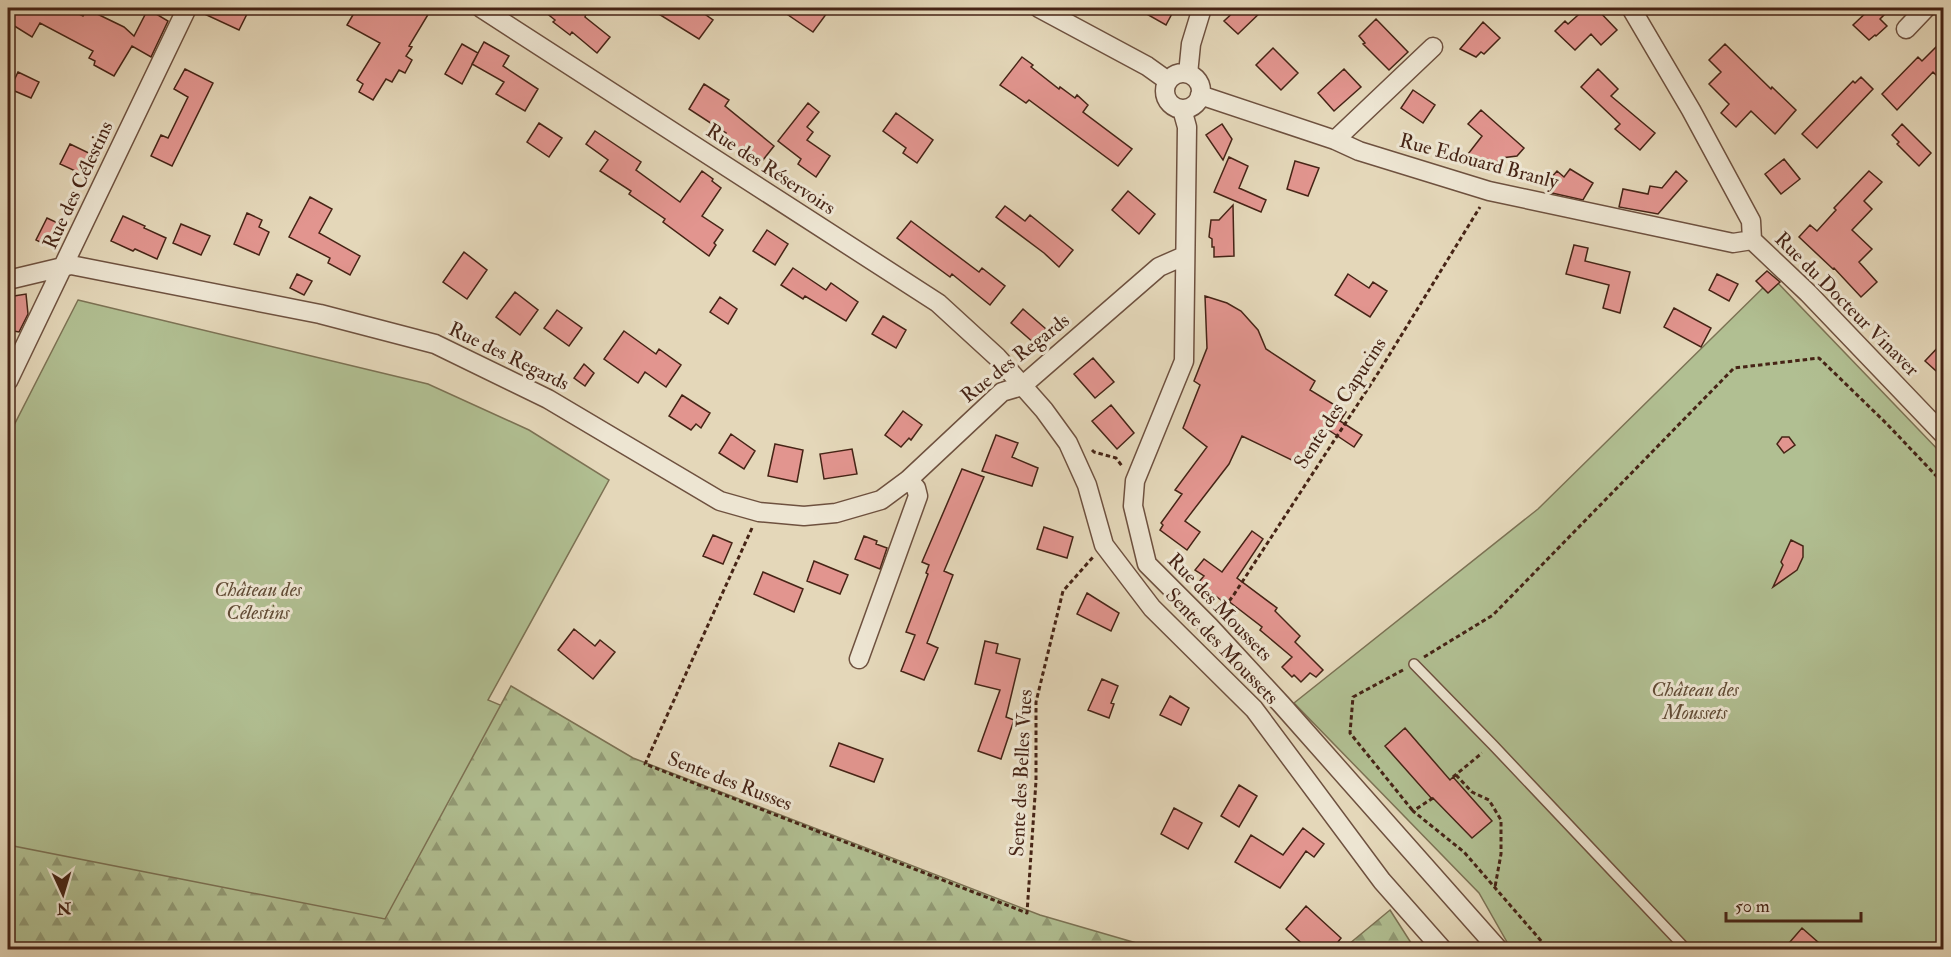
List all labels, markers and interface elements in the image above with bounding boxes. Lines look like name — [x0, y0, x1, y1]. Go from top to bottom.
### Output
street label: Rue des Célestins — [37, 117, 119, 253]
street label: Rue des Réservoirs — [702, 118, 841, 220]
street label: Rue Edouard Branly — [1397, 128, 1562, 195]
street label: Rue du Docteur Vinaver — [1770, 227, 1925, 382]
street label: Rue des Regards — [956, 308, 1074, 408]
street label: Rue des Regards — [445, 316, 573, 396]
street label: Sente des Capucins — [1288, 332, 1393, 474]
street label: Rue des Moussets — [1162, 548, 1278, 666]
park label: Château des Célestins — [214, 577, 302, 625]
street label: Sente des Moussets — [1160, 583, 1284, 710]
park label: Château des Moussets — [1651, 677, 1739, 725]
street label: Sente des Belles Vues — [1004, 689, 1038, 857]
street label: Sente des Russes — [664, 746, 796, 816]
north arrow — [33, 864, 93, 924]
scale bar — [1726, 885, 1861, 923]
text: 50 m — [1735, 895, 1770, 918]
text: N — [55, 897, 73, 918]

